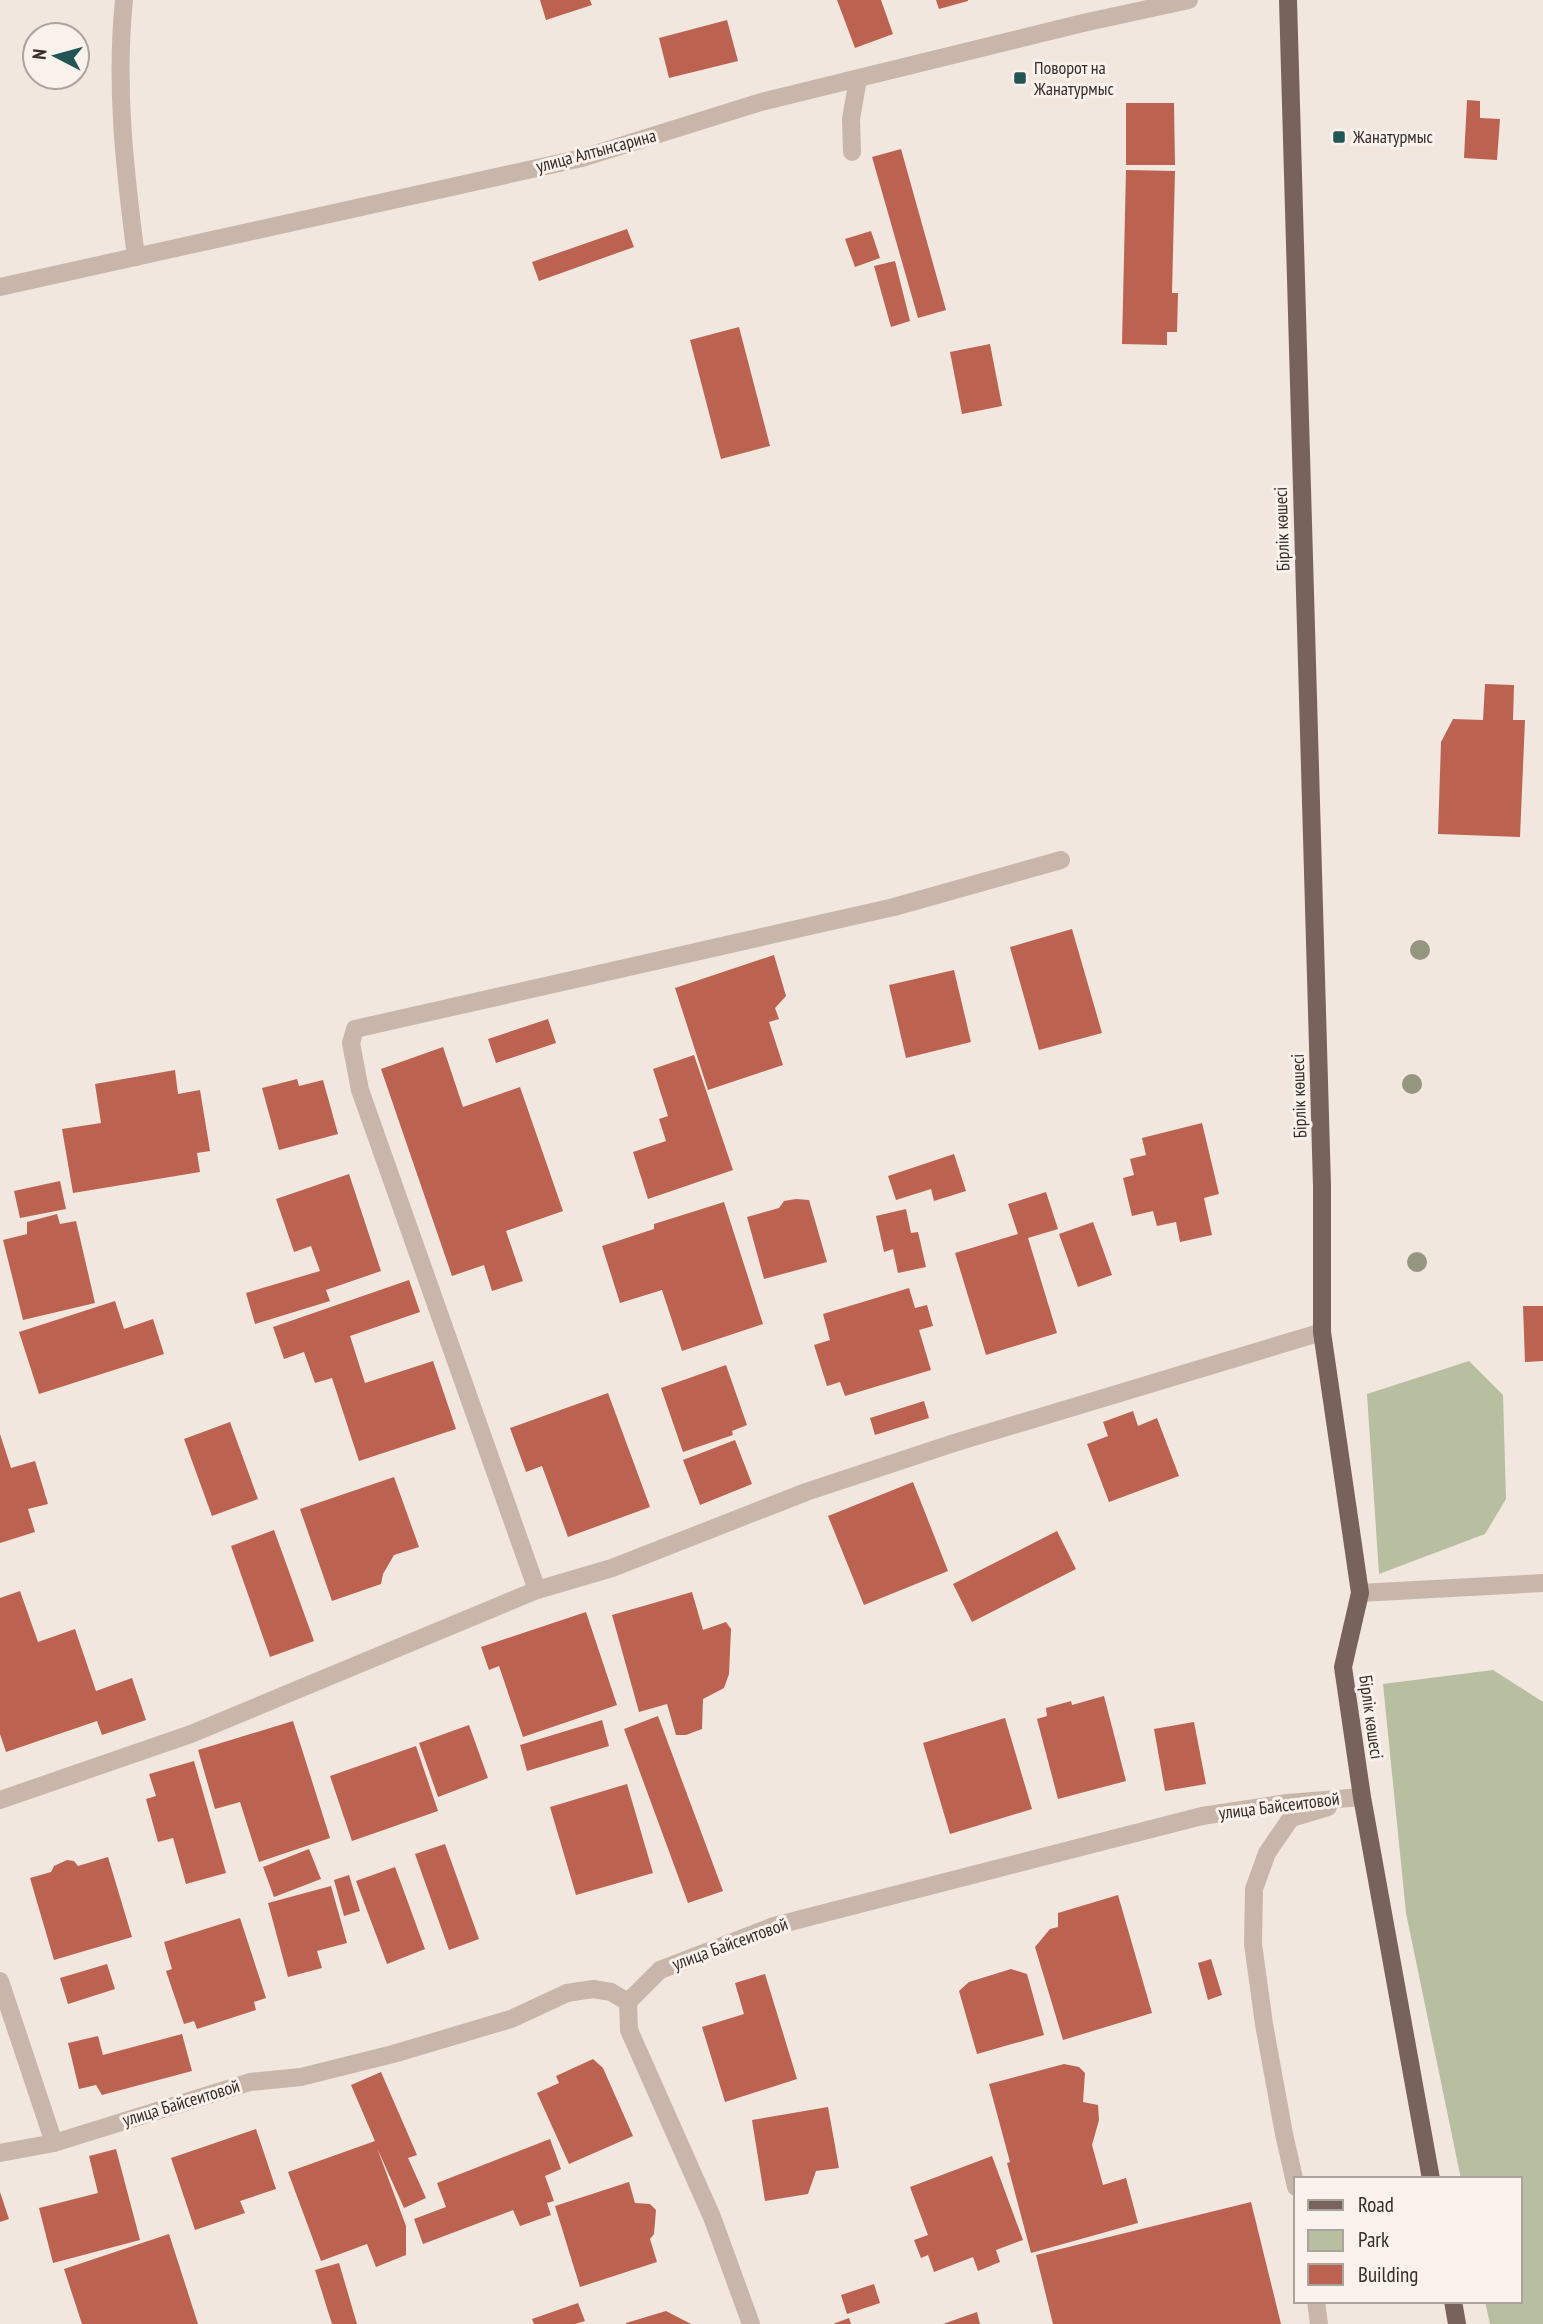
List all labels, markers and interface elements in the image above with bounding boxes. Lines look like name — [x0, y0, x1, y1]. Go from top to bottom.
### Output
north arrow — [21, 21, 91, 91]
text: N — [27, 48, 52, 61]
place label: Поворот на Жанатурмыс — [1033, 56, 1114, 100]
marker: Поворот на Жанатурмыс — [1012, 70, 1028, 86]
street label: улица Алтынсарина — [533, 123, 659, 178]
place label: Жанатурмыс — [1352, 125, 1433, 148]
marker: Жанатурмыс — [1331, 129, 1347, 145]
street label: Бірлік көшесі — [1269, 486, 1294, 572]
street label: Бірлік көшесі — [1286, 1053, 1311, 1139]
street label: Бірлік көшесі — [1354, 1673, 1389, 1760]
street label: улица Байсеитовой — [1217, 1787, 1341, 1824]
street label: улица Байсеитовой — [669, 1912, 791, 1975]
street label: улица Байсеитовой — [119, 2074, 242, 2131]
legend — [1294, 2177, 1522, 2303]
text: Road — [1358, 2191, 1394, 2218]
text: Park — [1358, 2226, 1389, 2253]
text: Building — [1358, 2261, 1418, 2288]

